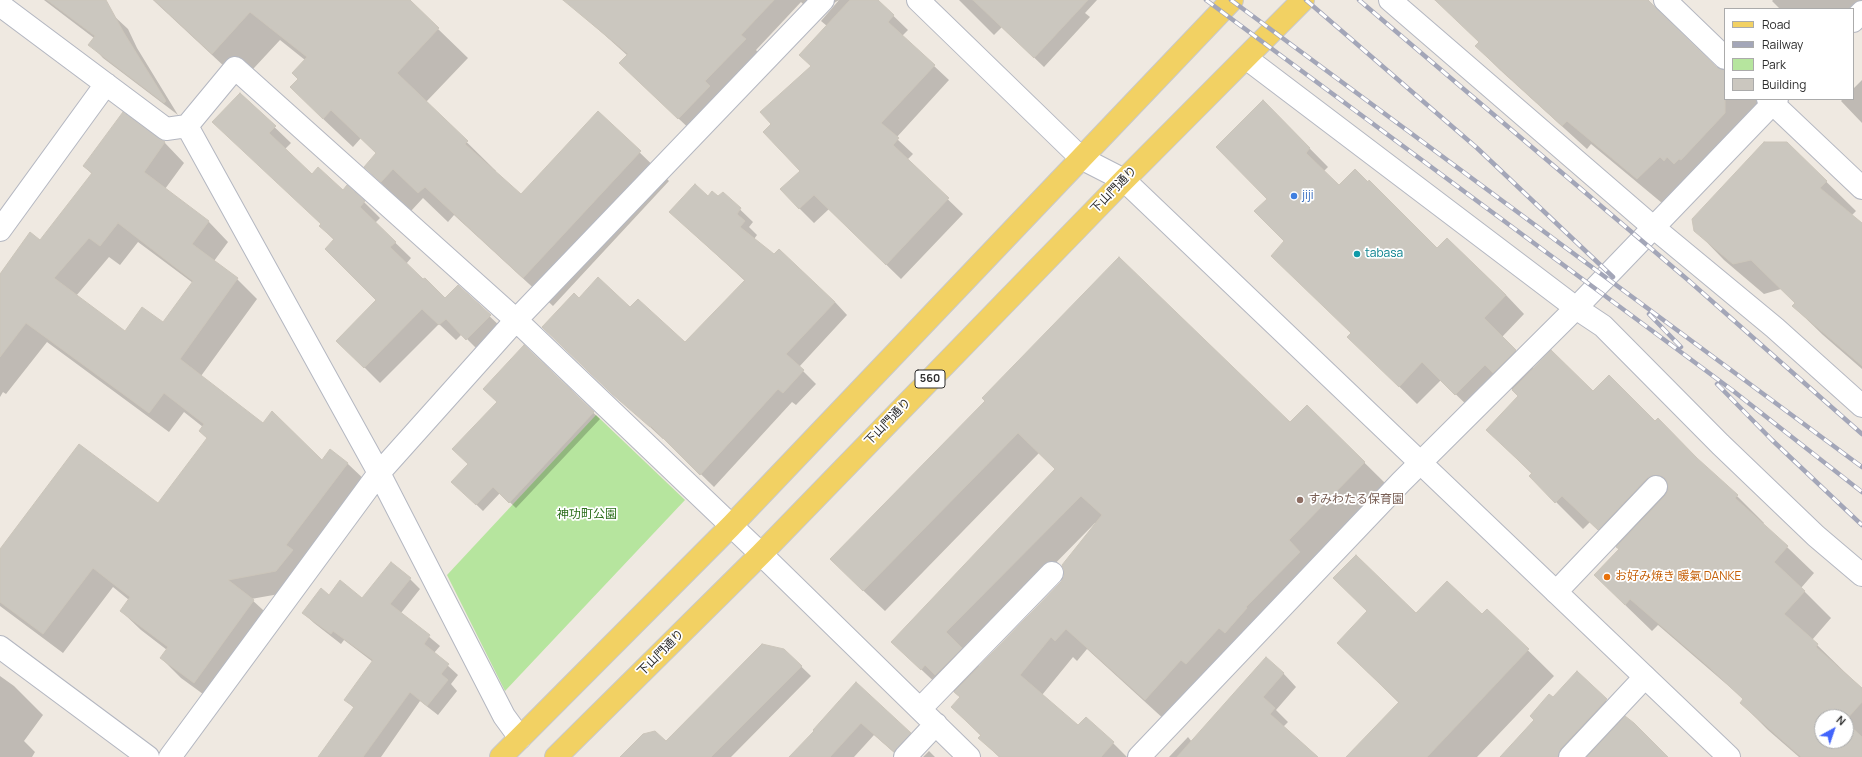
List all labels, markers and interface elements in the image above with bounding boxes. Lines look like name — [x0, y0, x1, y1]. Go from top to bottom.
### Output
legend — [1724, 8, 1854, 100]
text: Road — [1762, 16, 1790, 33]
text: Railway — [1762, 36, 1803, 53]
text: Park — [1762, 56, 1786, 73]
text: Building — [1762, 76, 1806, 93]
street label: 下山門通り — [1088, 163, 1140, 217]
place label: jiji — [1302, 189, 1314, 203]
marker: jiji — [1289, 191, 1299, 201]
place label: tabasa — [1365, 247, 1403, 261]
marker: tabasa — [1352, 249, 1362, 259]
road number: 560 — [915, 370, 945, 388]
street label: 下山門通り — [862, 395, 914, 449]
place label: すみわたる保育園 — [1308, 493, 1404, 507]
marker: すみわたる保育園 — [1295, 495, 1305, 505]
park label: 神功町公園 — [557, 508, 617, 522]
place label: お好み焼き 暖氣 DANKE — [1615, 570, 1741, 584]
marker: お好み焼き 暖氣 DANKE — [1602, 572, 1612, 582]
street label: 下山門通り — [635, 627, 687, 679]
north arrow — [1814, 709, 1854, 749]
text: N — [1834, 712, 1849, 728]

